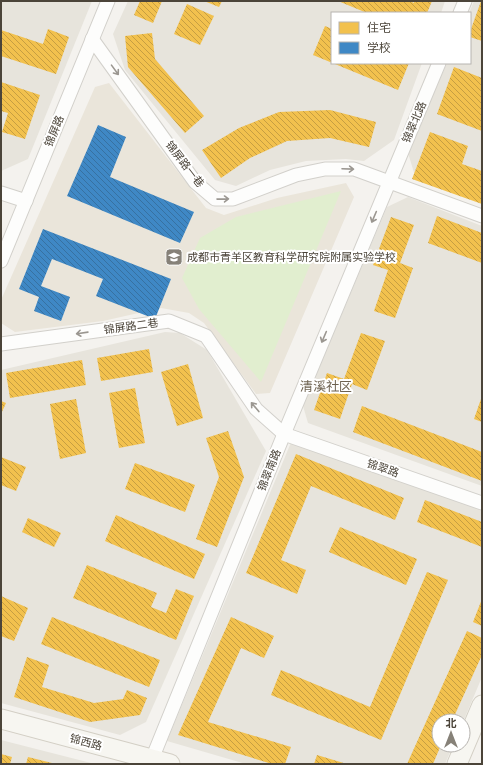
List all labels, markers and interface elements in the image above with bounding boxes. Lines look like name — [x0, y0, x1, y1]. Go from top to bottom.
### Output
legend — [331, 12, 471, 64]
text: 住宅 — [367, 20, 391, 35]
text: 学校 — [367, 40, 391, 55]
one-way arrow — [111, 65, 119, 76]
street label: 锦翠北路 — [399, 99, 429, 145]
street label: 锦屏路 — [41, 113, 67, 149]
street label: 锦屏路一巷 — [163, 138, 207, 190]
one-way arrow — [341, 165, 354, 173]
one-way arrow — [216, 195, 229, 203]
one-way arrow — [370, 211, 378, 223]
school or university icon: 成都市青羊区教育科学研究院附属实验学校 — [164, 247, 184, 267]
place label: 成都市青羊区教育科学研究院附属实验学校 — [187, 250, 396, 264]
street label: 锦屏路二巷 — [103, 315, 159, 337]
one-way arrow — [76, 329, 89, 337]
one-way arrow — [320, 331, 327, 343]
district label: 清溪社区 — [300, 378, 352, 394]
one-way arrow — [251, 402, 260, 413]
street label: 锦翠南路 — [254, 447, 284, 493]
street label: 锦翠路 — [365, 456, 401, 480]
north arrow — [431, 713, 471, 753]
text: 北 — [446, 716, 457, 730]
street label: 锦西路 — [68, 731, 104, 753]

